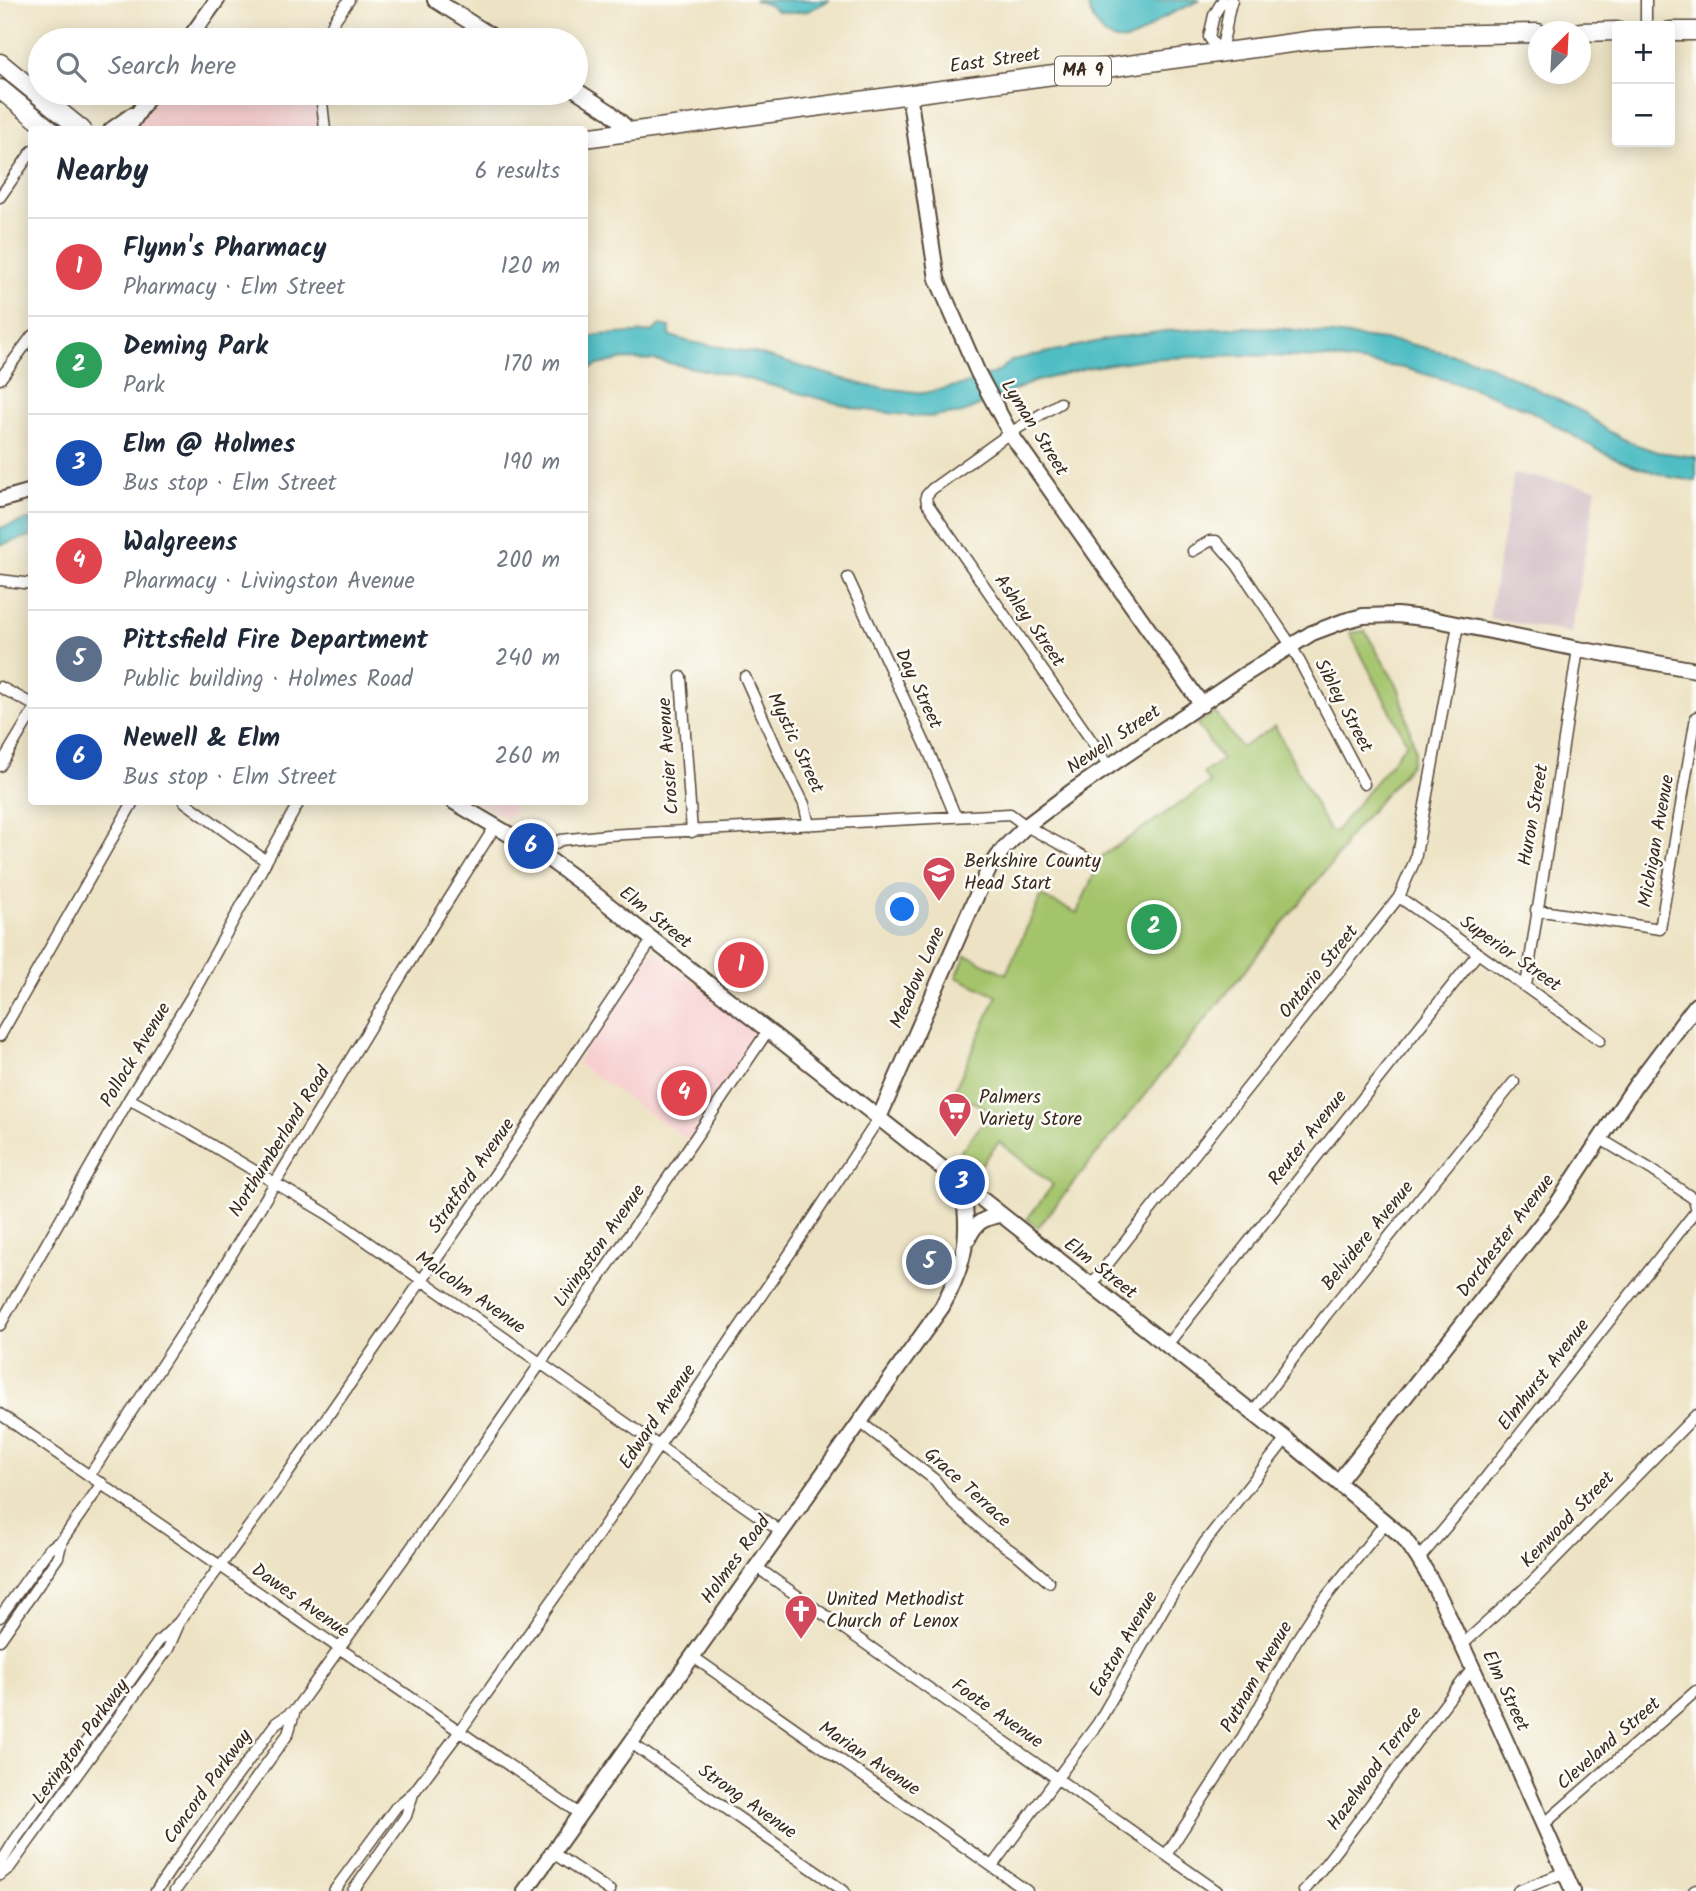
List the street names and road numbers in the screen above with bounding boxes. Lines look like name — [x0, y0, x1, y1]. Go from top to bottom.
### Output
street label: East Street — [948, 40, 1043, 82]
road number: MA 9 — [1055, 56, 1111, 86]
street label: Lyman Street — [992, 374, 1076, 483]
street label: Ashley Street — [986, 568, 1073, 674]
street label: Day Street — [886, 644, 950, 735]
street label: Sibley Street — [1306, 654, 1381, 759]
street label: Mystic Street — [759, 688, 832, 799]
street label: Crosier Avenue — [650, 696, 688, 816]
street label: Newell Street — [1061, 697, 1168, 783]
street label: Huron Street — [1510, 761, 1558, 868]
street label: Michigan Avenue — [1631, 772, 1684, 910]
street label: Elm Street — [612, 879, 699, 957]
street label: Superior Street — [1453, 908, 1568, 1001]
street label: Ontario Street — [1272, 918, 1367, 1025]
street label: Meadow Lane — [882, 922, 954, 1034]
street label: Pollock Avenue — [93, 996, 179, 1113]
street label: Northumberland Road — [221, 1060, 339, 1223]
street label: Reuter Avenue — [1261, 1083, 1355, 1192]
street label: Stratford Avenue — [421, 1112, 523, 1240]
street label: Dorchester Avenue — [1449, 1167, 1563, 1304]
street label: Belvidere Avenue — [1314, 1174, 1422, 1298]
street label: Livingston Avenue — [546, 1178, 654, 1314]
street label: Elm Street — [1057, 1230, 1144, 1308]
street label: Malcolm Avenue — [409, 1244, 532, 1343]
street label: Elmhurst Avenue — [1490, 1312, 1598, 1438]
street label: Edward Avenue — [612, 1358, 705, 1476]
street label: Grace Terrace — [917, 1441, 1018, 1536]
street label: Kenwood Street — [1514, 1464, 1623, 1575]
street label: Holmes Road — [693, 1509, 779, 1611]
street label: Dawes Avenue — [245, 1556, 356, 1646]
street label: Easton Avenue — [1082, 1585, 1167, 1702]
street label: Putnam Avenue — [1213, 1615, 1301, 1738]
street label: Elm Street — [1473, 1645, 1537, 1737]
street label: Foote Avenue — [945, 1671, 1050, 1757]
street label: Lexington Parkway — [25, 1672, 138, 1811]
street label: Cleveland Street — [1550, 1690, 1668, 1798]
street label: Hazelwood Terrace — [1320, 1700, 1431, 1837]
street label: Marian Avenue — [812, 1714, 926, 1804]
street label: Concord Parkway — [156, 1722, 261, 1851]
street label: Strong Avenue — [691, 1757, 803, 1848]

